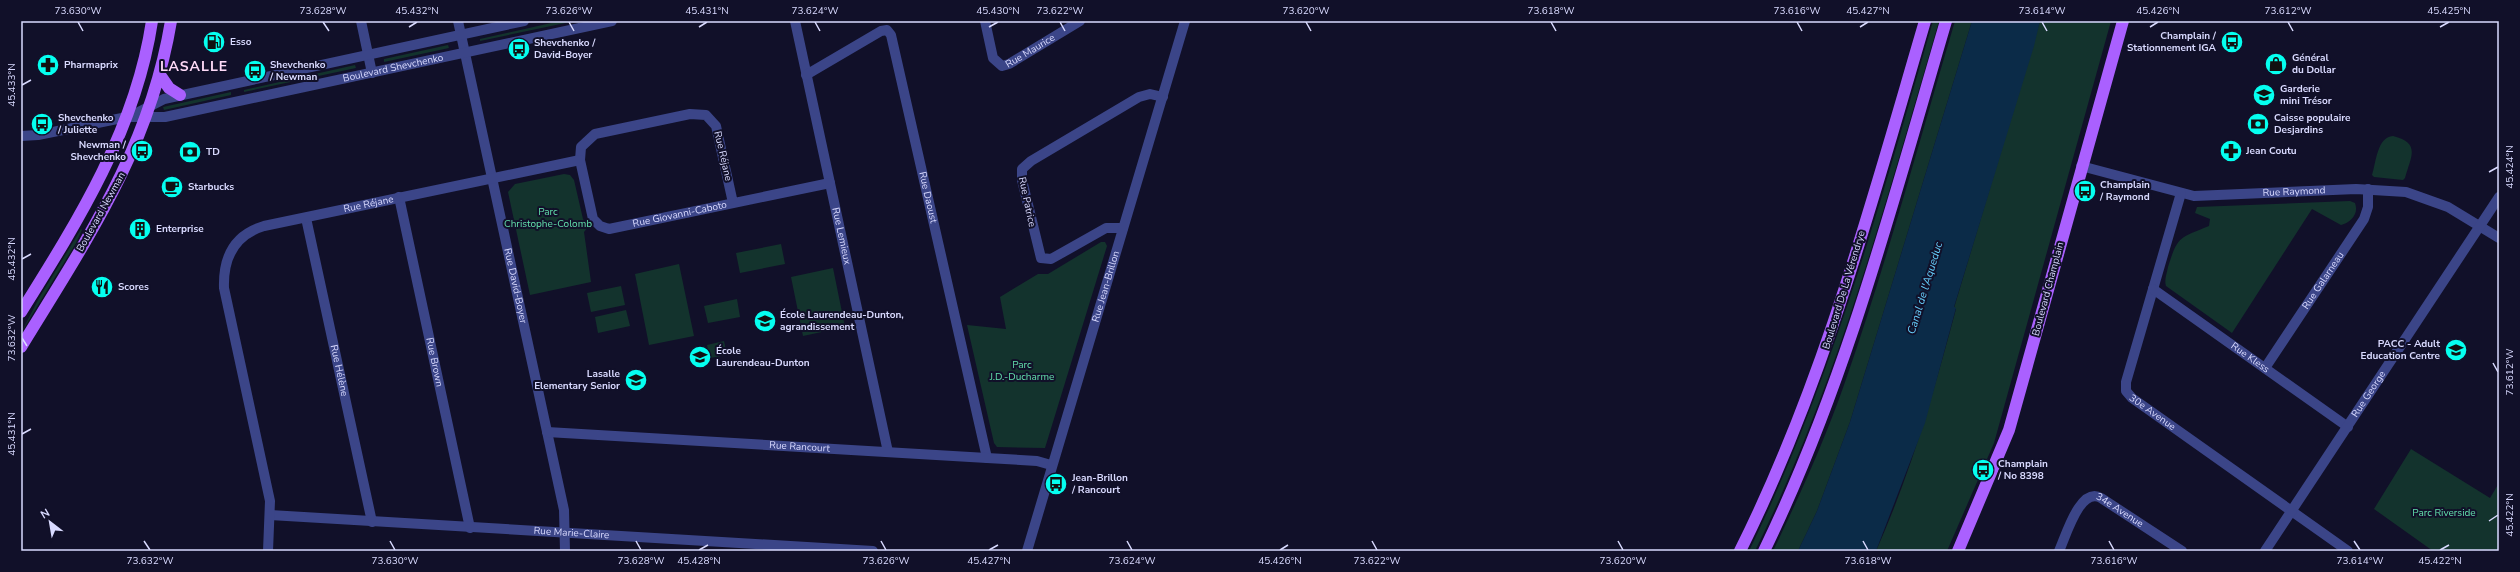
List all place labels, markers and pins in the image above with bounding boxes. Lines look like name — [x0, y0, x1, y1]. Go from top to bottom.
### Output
fuel station icon: Esso — [201, 29, 227, 55]
place label: Champlain / Stationnement IGA — [2127, 29, 2217, 55]
bus stop icon: Champlain / Stationnement IGA — [2219, 29, 2245, 55]
place label: Esso — [230, 35, 252, 49]
bus stop icon: Shevchenko / David-Boyer — [506, 36, 532, 62]
place label: Shevchenko / David-Boyer — [534, 36, 596, 62]
shop icon: Général du Dollar — [2263, 51, 2289, 77]
place label: Général du Dollar — [2292, 51, 2336, 77]
pharmacy icon: Pharmaprix — [35, 52, 61, 78]
place label: Pharmaprix — [64, 58, 118, 72]
bus stop icon: Shevchenko / Newman — [242, 58, 268, 84]
place label: Shevchenko / Newman — [269, 58, 326, 84]
school or university icon: Garderie mini Trésor — [2251, 82, 2277, 108]
place label: Garderie mini Trésor — [2280, 82, 2332, 108]
bus stop icon: Shevchenko / Juliette — [29, 111, 55, 137]
place label: Shevchenko / Juliette — [57, 111, 114, 137]
bank icon: Caisse populaire Desjardins — [2245, 111, 2271, 137]
place label: Caisse populaire Desjardins — [2274, 111, 2351, 137]
place label: Newman / Shevchenko — [70, 138, 127, 164]
bus stop icon: Newman / Shevchenko — [129, 138, 155, 164]
pharmacy icon: Jean Coutu — [2218, 138, 2244, 164]
bank icon: TD — [177, 139, 203, 165]
place label: Jean Coutu — [2245, 144, 2297, 158]
place label: TD — [206, 145, 220, 159]
cafe icon: Starbucks — [159, 174, 185, 200]
bus stop icon: Champlain / Raymond — [2072, 178, 2098, 204]
place label: Champlain / Raymond — [2099, 178, 2150, 204]
place label: Starbucks — [188, 180, 234, 194]
building icon: Enterprise — [127, 216, 153, 242]
place label: Enterprise — [156, 222, 204, 236]
restaurant icon: Scores — [89, 274, 115, 300]
place label: Scores — [118, 280, 149, 294]
school or university icon: École Laurendeau-Dunton, agrandissement — [752, 308, 778, 334]
place label: École Laurendeau-Dunton, agrandissement — [780, 308, 904, 334]
place label: PACC - Adult Education Centre — [2361, 337, 2441, 363]
school or university icon: PACC - Adult Education Centre — [2443, 337, 2469, 363]
school or university icon: École Laurendeau-Dunton — [687, 344, 713, 370]
place label: École Laurendeau-Dunton — [716, 344, 810, 370]
place label: Lasalle Elementary Senior — [534, 367, 621, 393]
school or university icon: Lasalle Elementary Senior — [623, 367, 649, 393]
bus stop icon: Champlain / No 8398 — [1970, 457, 1996, 483]
place label: Champlain / No 8398 — [1997, 457, 2048, 483]
bus stop icon: Jean-Brillon / Rancourt — [1043, 471, 1069, 497]
place label: Jean-Brillon / Rancourt — [1071, 471, 1128, 497]

